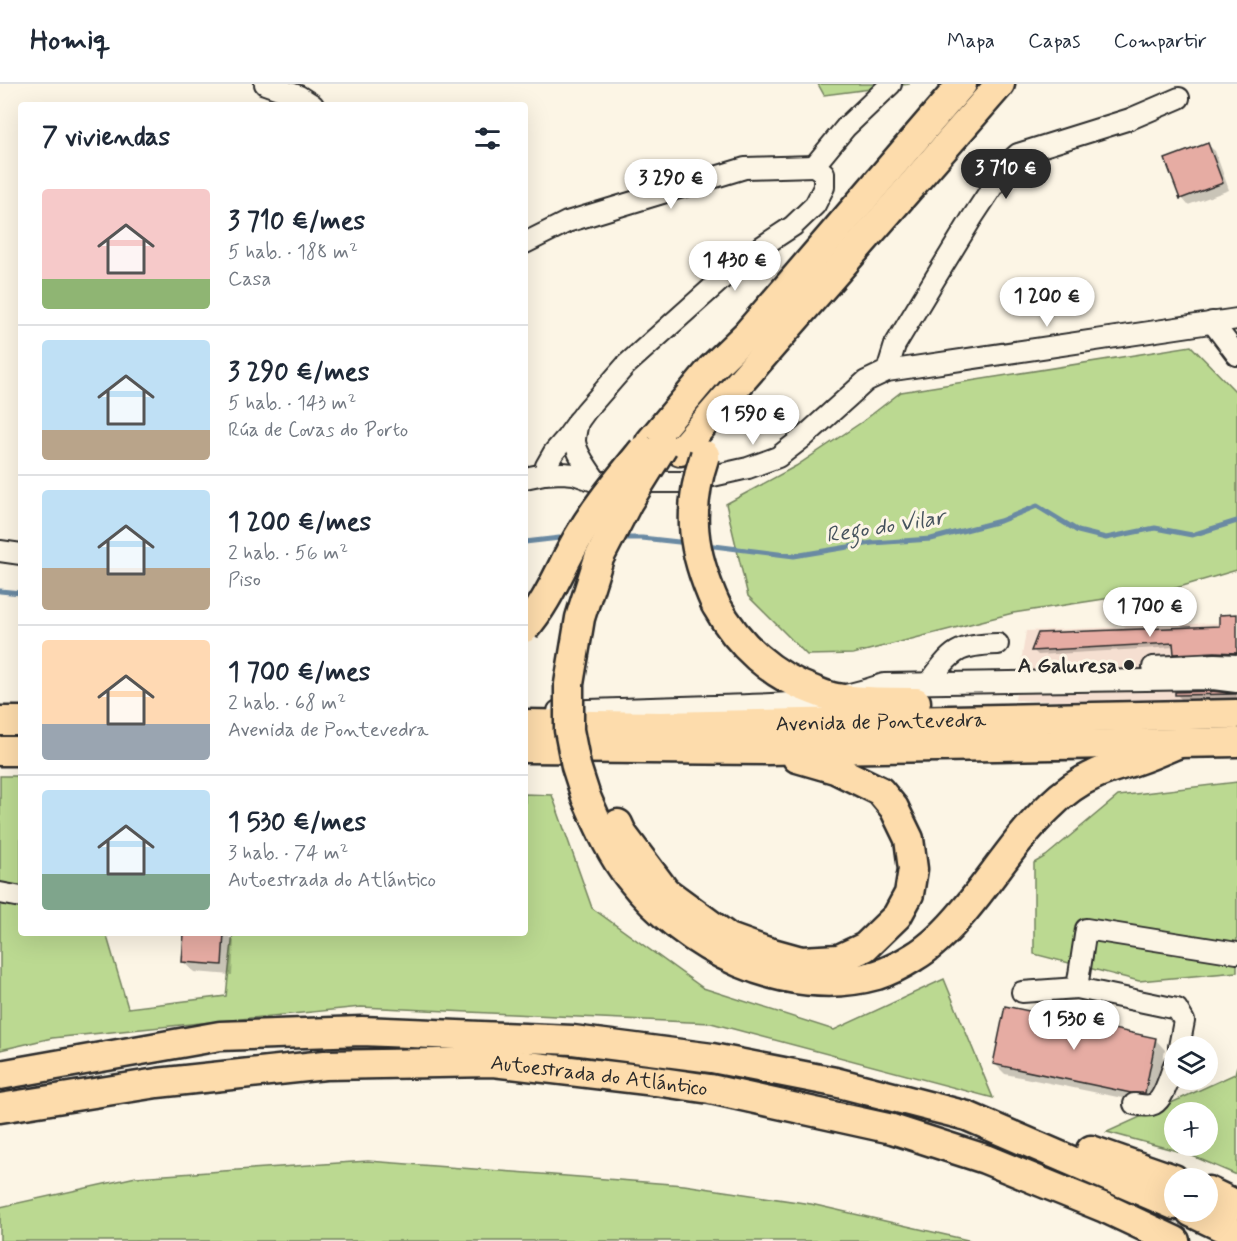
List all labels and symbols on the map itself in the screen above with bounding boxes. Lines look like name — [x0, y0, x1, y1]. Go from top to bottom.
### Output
pin: 3 710 € — [951, 149, 1061, 200]
pin: 3 290 € — [616, 159, 726, 210]
pin: 1 430 € — [680, 241, 790, 292]
pin: 1 200 € — [992, 277, 1102, 328]
pin: 1 590 € — [698, 395, 808, 446]
water label: Rego do Vilar — [824, 503, 950, 553]
pin: 1 700 € — [1095, 587, 1205, 638]
place label: A Galuresa — [1018, 652, 1117, 680]
marker: A Galuresa — [1122, 658, 1136, 672]
street label: Avenida de Pontevedra — [775, 706, 987, 739]
pin: 1 530 € — [1019, 1000, 1129, 1051]
street label: Autoestrada do Atlántico — [489, 1049, 710, 1104]

